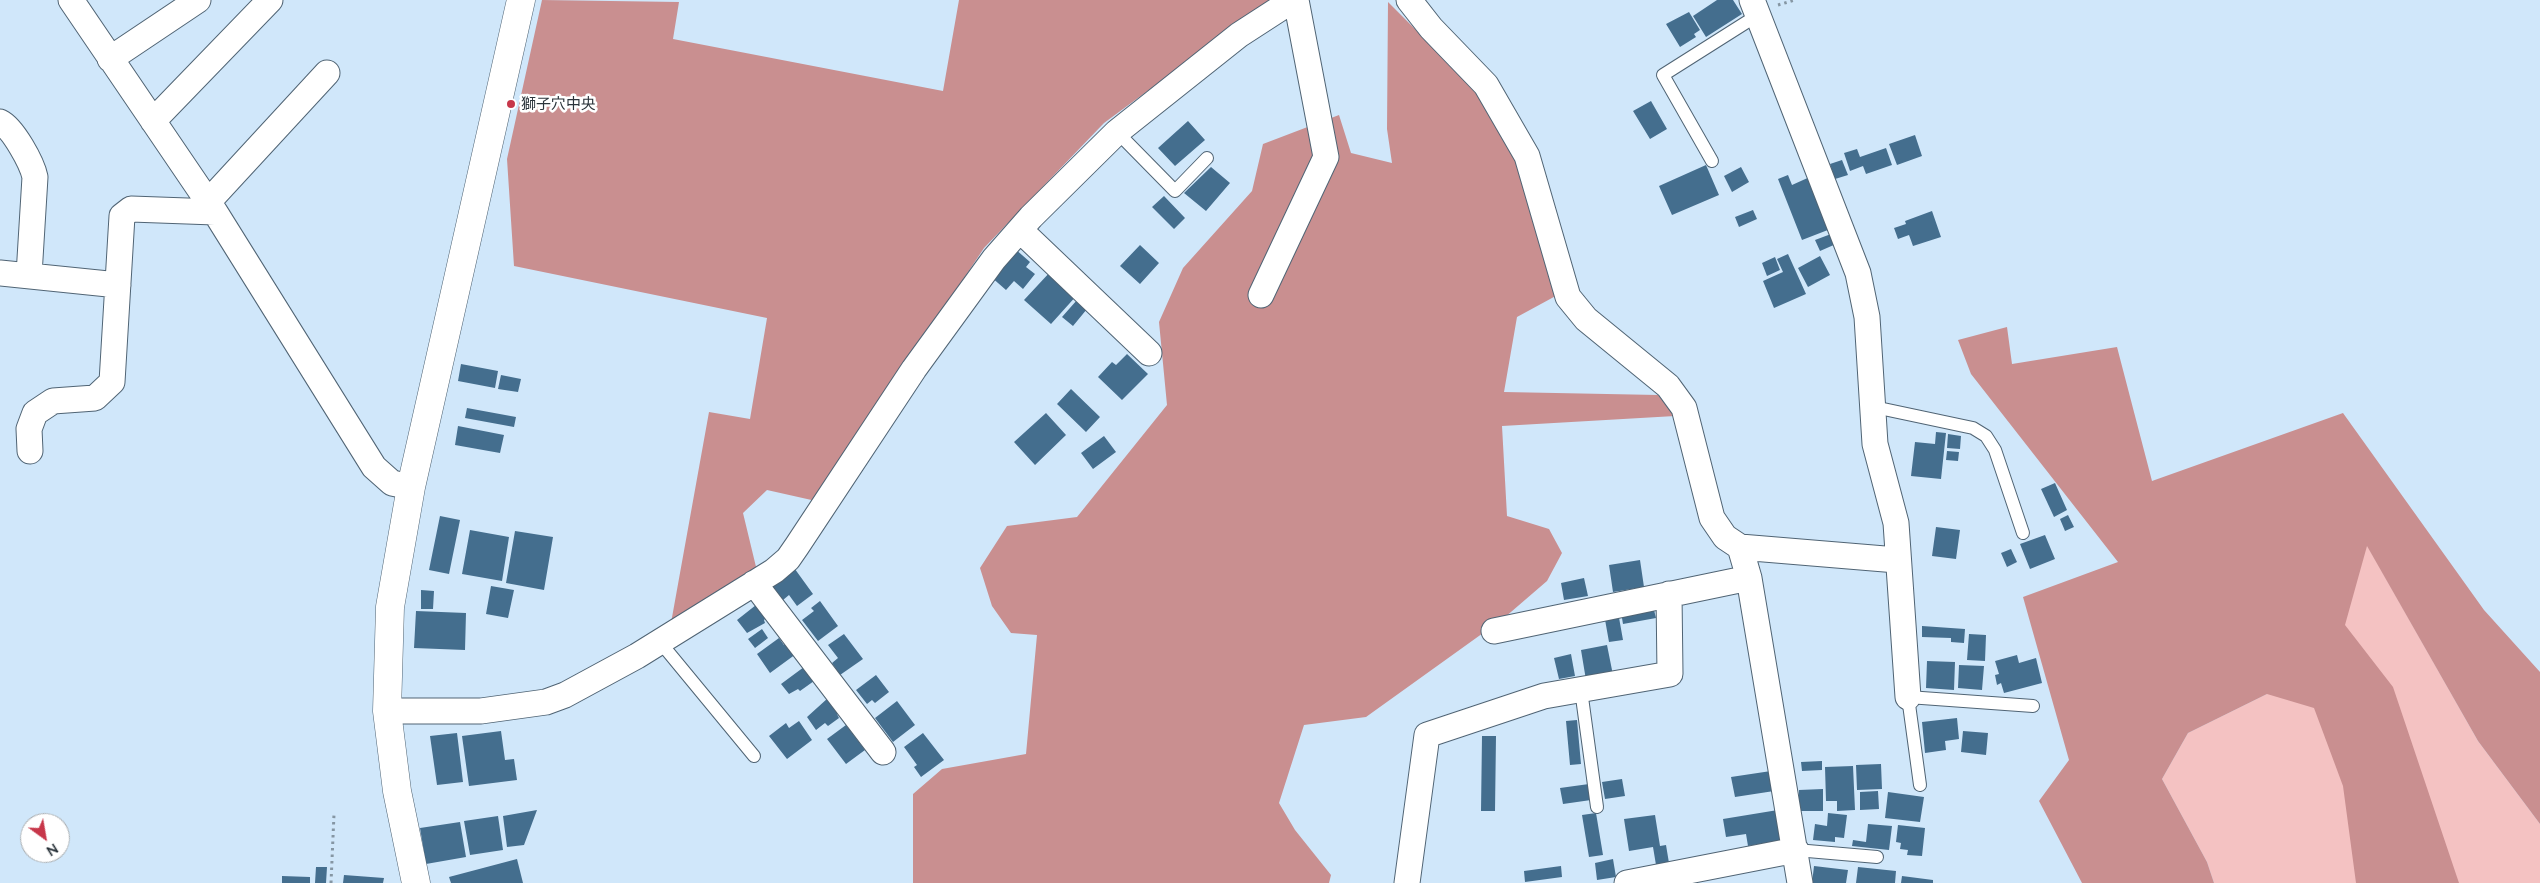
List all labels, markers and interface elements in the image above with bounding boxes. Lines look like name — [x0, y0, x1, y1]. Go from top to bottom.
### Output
place label: 獅子穴中央 — [521, 95, 596, 113]
marker: 獅子穴中央 — [505, 98, 517, 110]
north arrow — [20, 813, 70, 863]
text: N — [43, 839, 62, 860]

